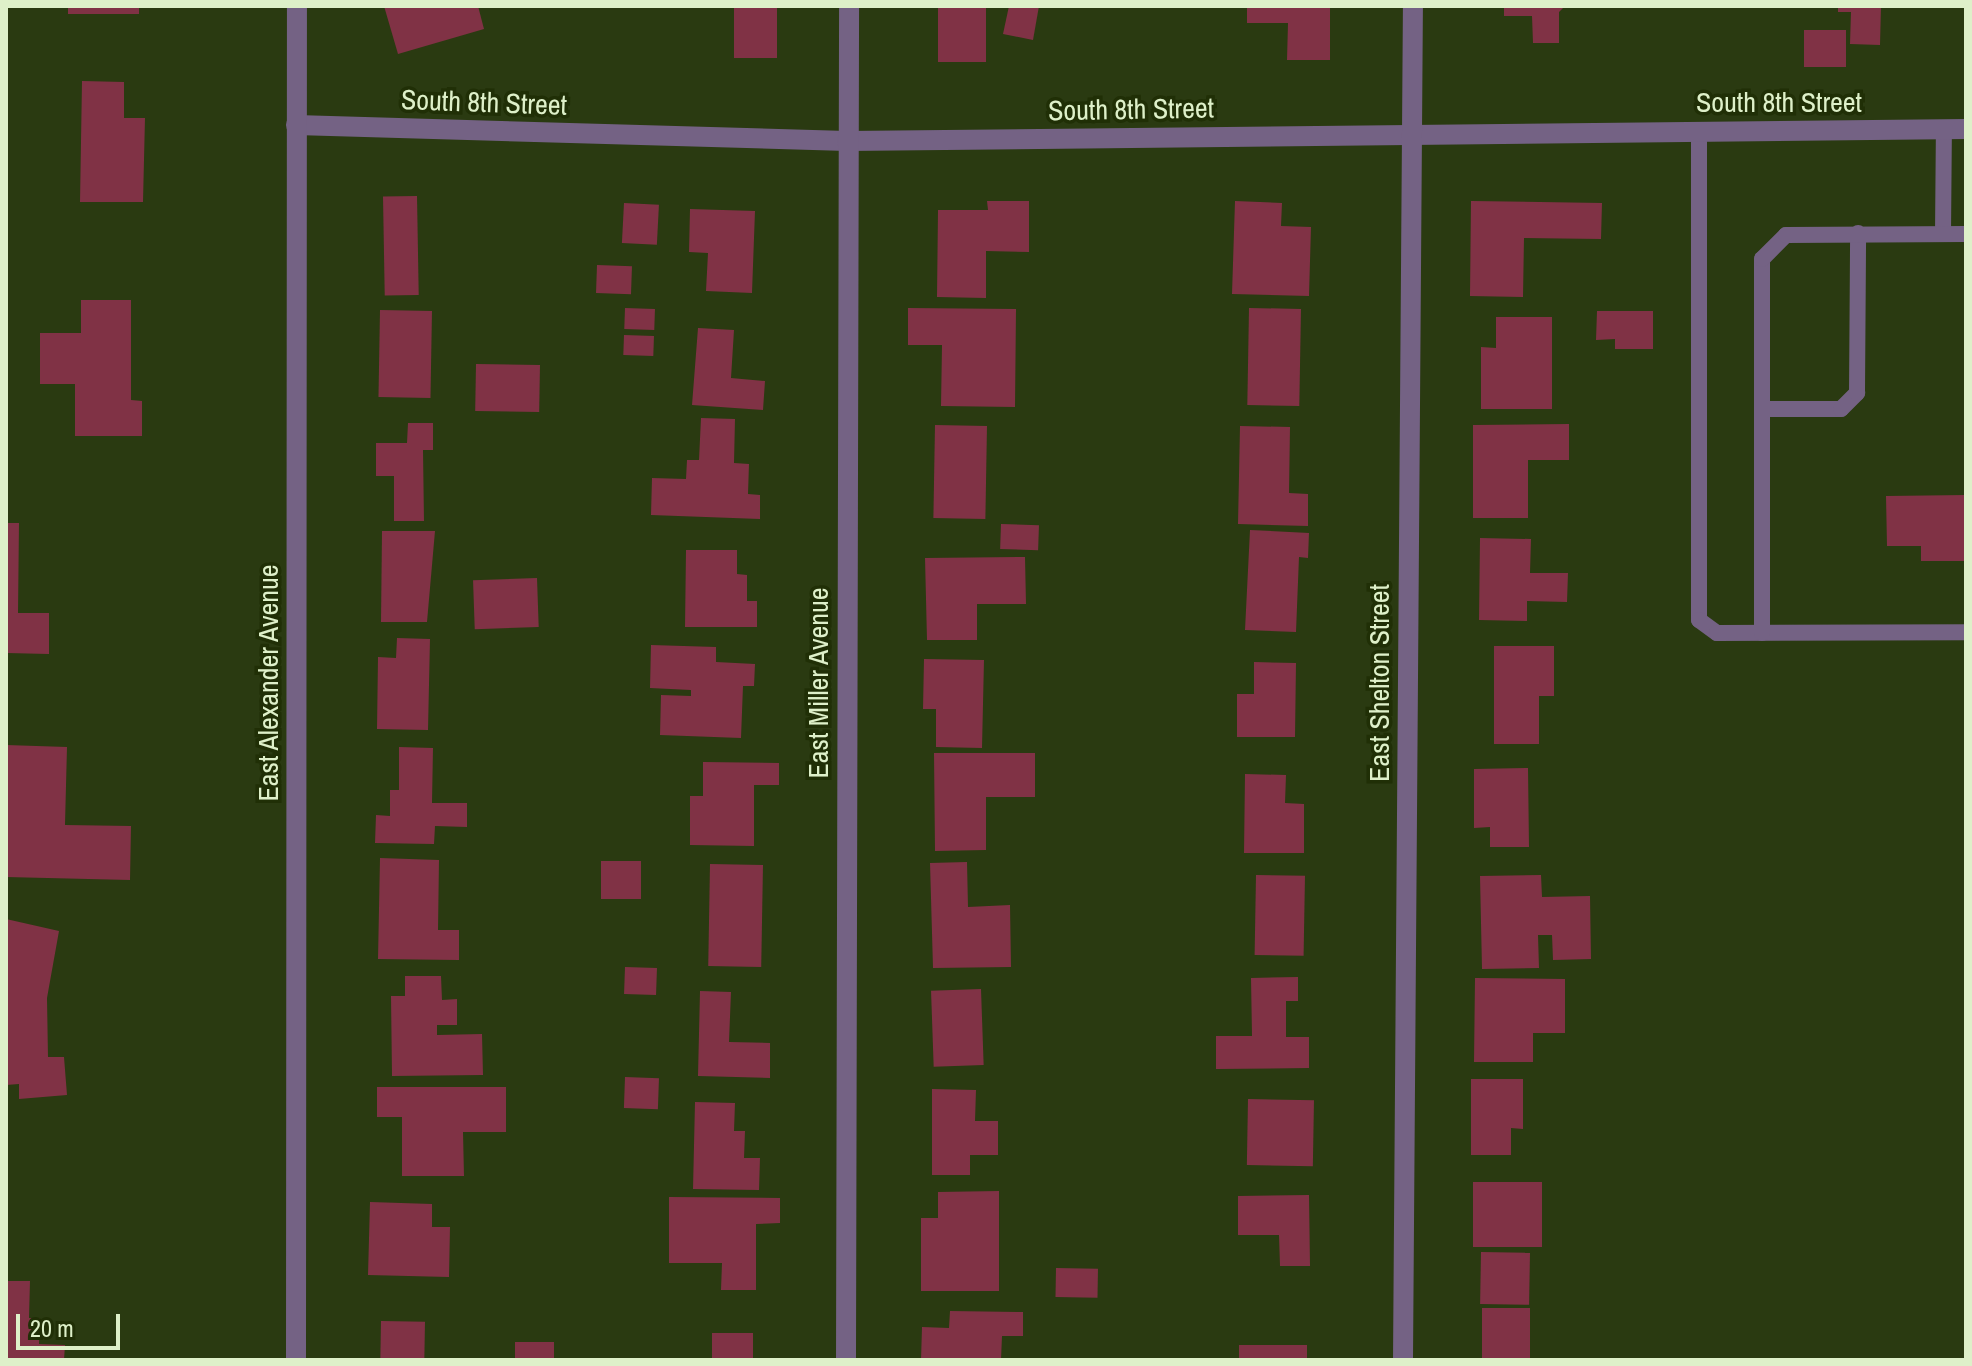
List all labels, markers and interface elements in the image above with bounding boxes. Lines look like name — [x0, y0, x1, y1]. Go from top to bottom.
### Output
street label: South 8th Street — [400, 82, 568, 122]
street label: South 8th Street — [1696, 85, 1862, 119]
street label: South 8th Street — [1048, 91, 1214, 127]
street label: East Alexander Avenue — [251, 563, 285, 803]
street label: East Shelton Street — [1362, 584, 1396, 782]
street label: East Miller Avenue — [801, 587, 835, 779]
scale bar — [20, 1298, 124, 1348]
text: 20 m — [30, 1312, 74, 1344]

